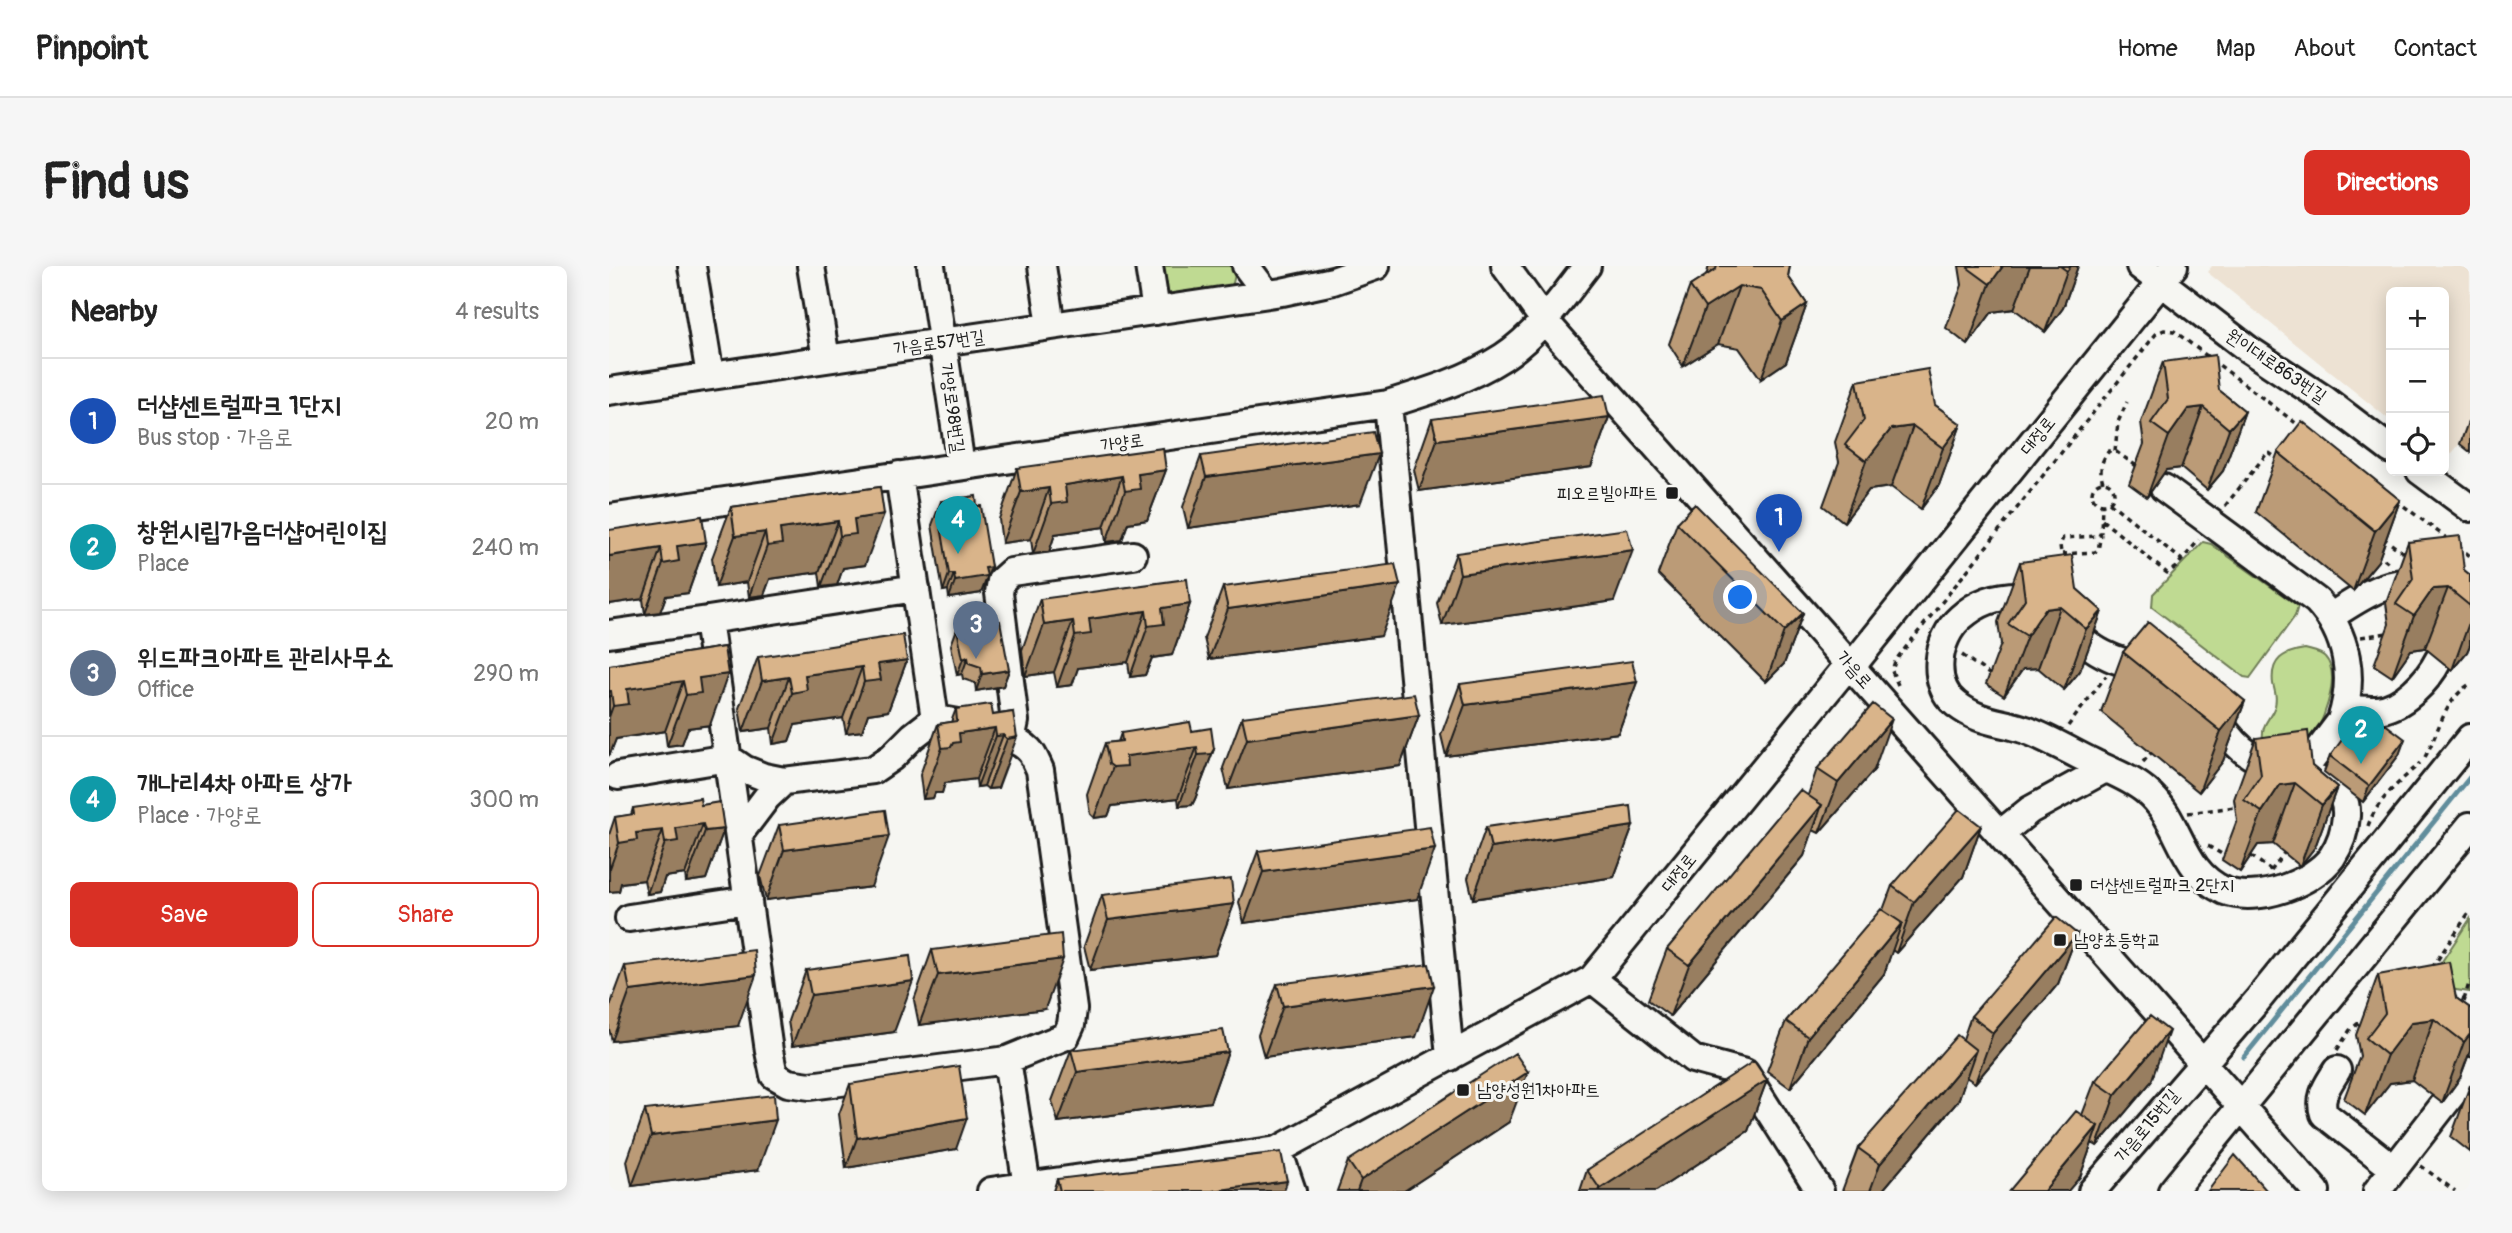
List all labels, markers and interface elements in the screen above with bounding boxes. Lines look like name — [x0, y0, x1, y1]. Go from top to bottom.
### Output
text: Pinpoint — [35, 28, 148, 69]
text: Home — [2117, 34, 2178, 63]
text: Map — [2216, 34, 2256, 63]
text: About — [2294, 34, 2356, 63]
text: Contact — [2394, 34, 2477, 63]
button: Directions — [2304, 150, 2470, 215]
text: Find us — [42, 152, 189, 213]
map controls — [2386, 287, 2449, 476]
button: + — [2386, 287, 2449, 350]
text: Nearby — [70, 293, 157, 330]
text: 4 results — [455, 297, 539, 326]
street label: 원이대로863번길 — [2221, 324, 2331, 408]
street label: 가음로57번길 — [892, 325, 987, 361]
button: − — [2386, 350, 2449, 413]
street label: 가양로98번길 — [934, 361, 970, 455]
text: 더샵센트럴파크 1단지 — [137, 390, 341, 422]
text: 1 — [89, 407, 98, 436]
text: 20 m — [485, 407, 539, 436]
street label: 대정로 — [2015, 412, 2061, 460]
button: locate — [2386, 413, 2449, 476]
text: Bus stop · 가음로 — [137, 423, 293, 452]
street label: 가양로 — [1099, 429, 1145, 457]
place label: 피오르빌아파트 — [1557, 482, 1658, 505]
marker: 피오르빌아파트 — [1664, 485, 1680, 501]
pin: 1 — [1756, 494, 1802, 552]
pin: 4 — [935, 496, 981, 554]
text: 창원시립가음더샵어린이집 — [137, 516, 388, 548]
text: 2 — [87, 533, 99, 562]
text: 240 m — [472, 533, 539, 562]
text: Place — [137, 549, 189, 578]
your location — [1723, 580, 1757, 614]
pin: 3 — [953, 601, 999, 659]
text: 위드파크아파트 관리사무소 — [137, 642, 394, 674]
street label: 가음로 — [1831, 646, 1877, 694]
text: 3 — [87, 659, 99, 688]
text: 290 m — [473, 659, 539, 688]
text: Office — [137, 675, 194, 704]
pin: 2 — [2338, 706, 2384, 764]
text: 개나리4차 아파트 상가 — [137, 768, 352, 800]
text: 4 — [86, 785, 100, 814]
text: 300 m — [469, 785, 539, 814]
text: Place · 가양로 — [137, 801, 262, 830]
street label: 대정로 — [1656, 849, 1702, 897]
place label: 더샵센트럴파크 2단지 — [2090, 874, 2234, 897]
marker: 더샵센트럴파크 2단지 — [2068, 877, 2084, 893]
button: Save — [70, 882, 298, 947]
button: Share — [312, 882, 539, 947]
place label: 남양초등학교 — [2074, 929, 2161, 952]
marker: 남양초등학교 — [2052, 932, 2068, 948]
place label: 남양성원1차아파트 — [1477, 1079, 1600, 1102]
marker: 남양성원1차아파트 — [1455, 1082, 1471, 1098]
street label: 가음로15번길 — [2110, 1084, 2185, 1168]

